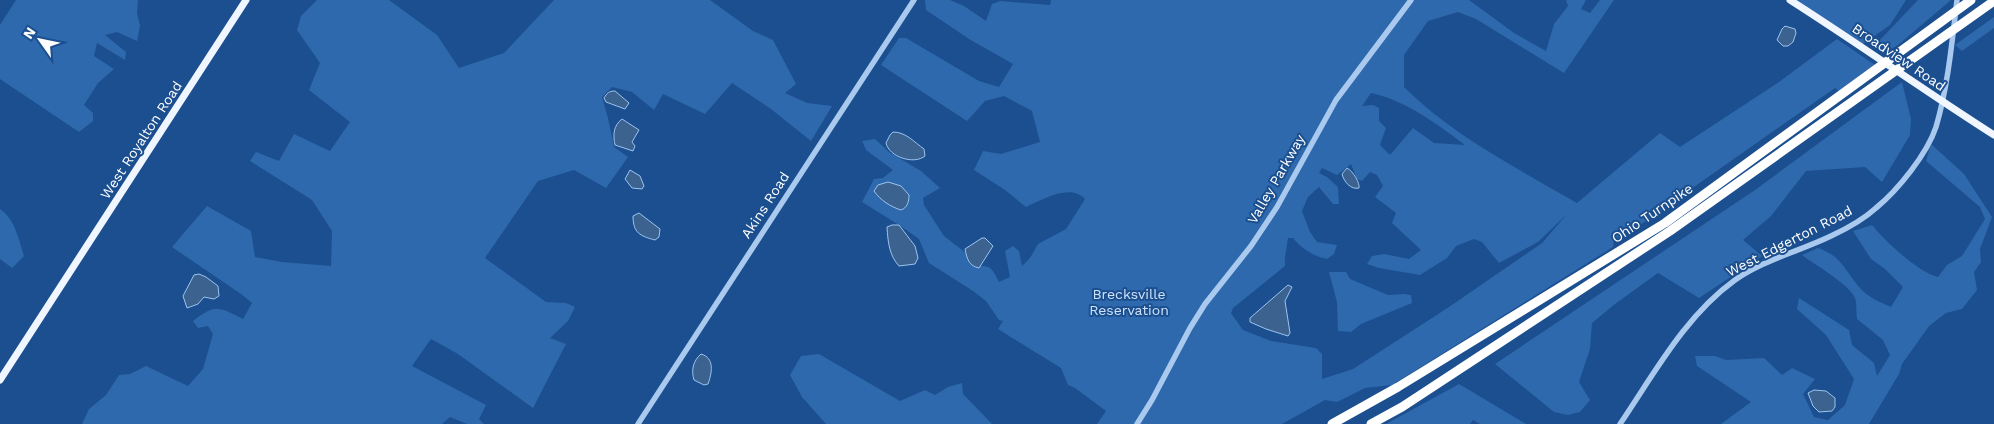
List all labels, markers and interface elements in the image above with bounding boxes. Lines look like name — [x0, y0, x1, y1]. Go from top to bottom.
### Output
north arrow — [15, 15, 65, 65]
street label: Broadview Road — [1849, 20, 1949, 94]
text: N — [20, 24, 39, 42]
street label: West Royalton Road — [97, 78, 185, 202]
street label: Valley Parkway — [1244, 131, 1308, 227]
street label: Akins Road — [738, 169, 792, 241]
street label: Ohio Turnpike — [1608, 180, 1696, 246]
street label: West Edgerton Road — [1723, 202, 1855, 280]
park label: Brecksville Reservation — [1089, 286, 1169, 318]

